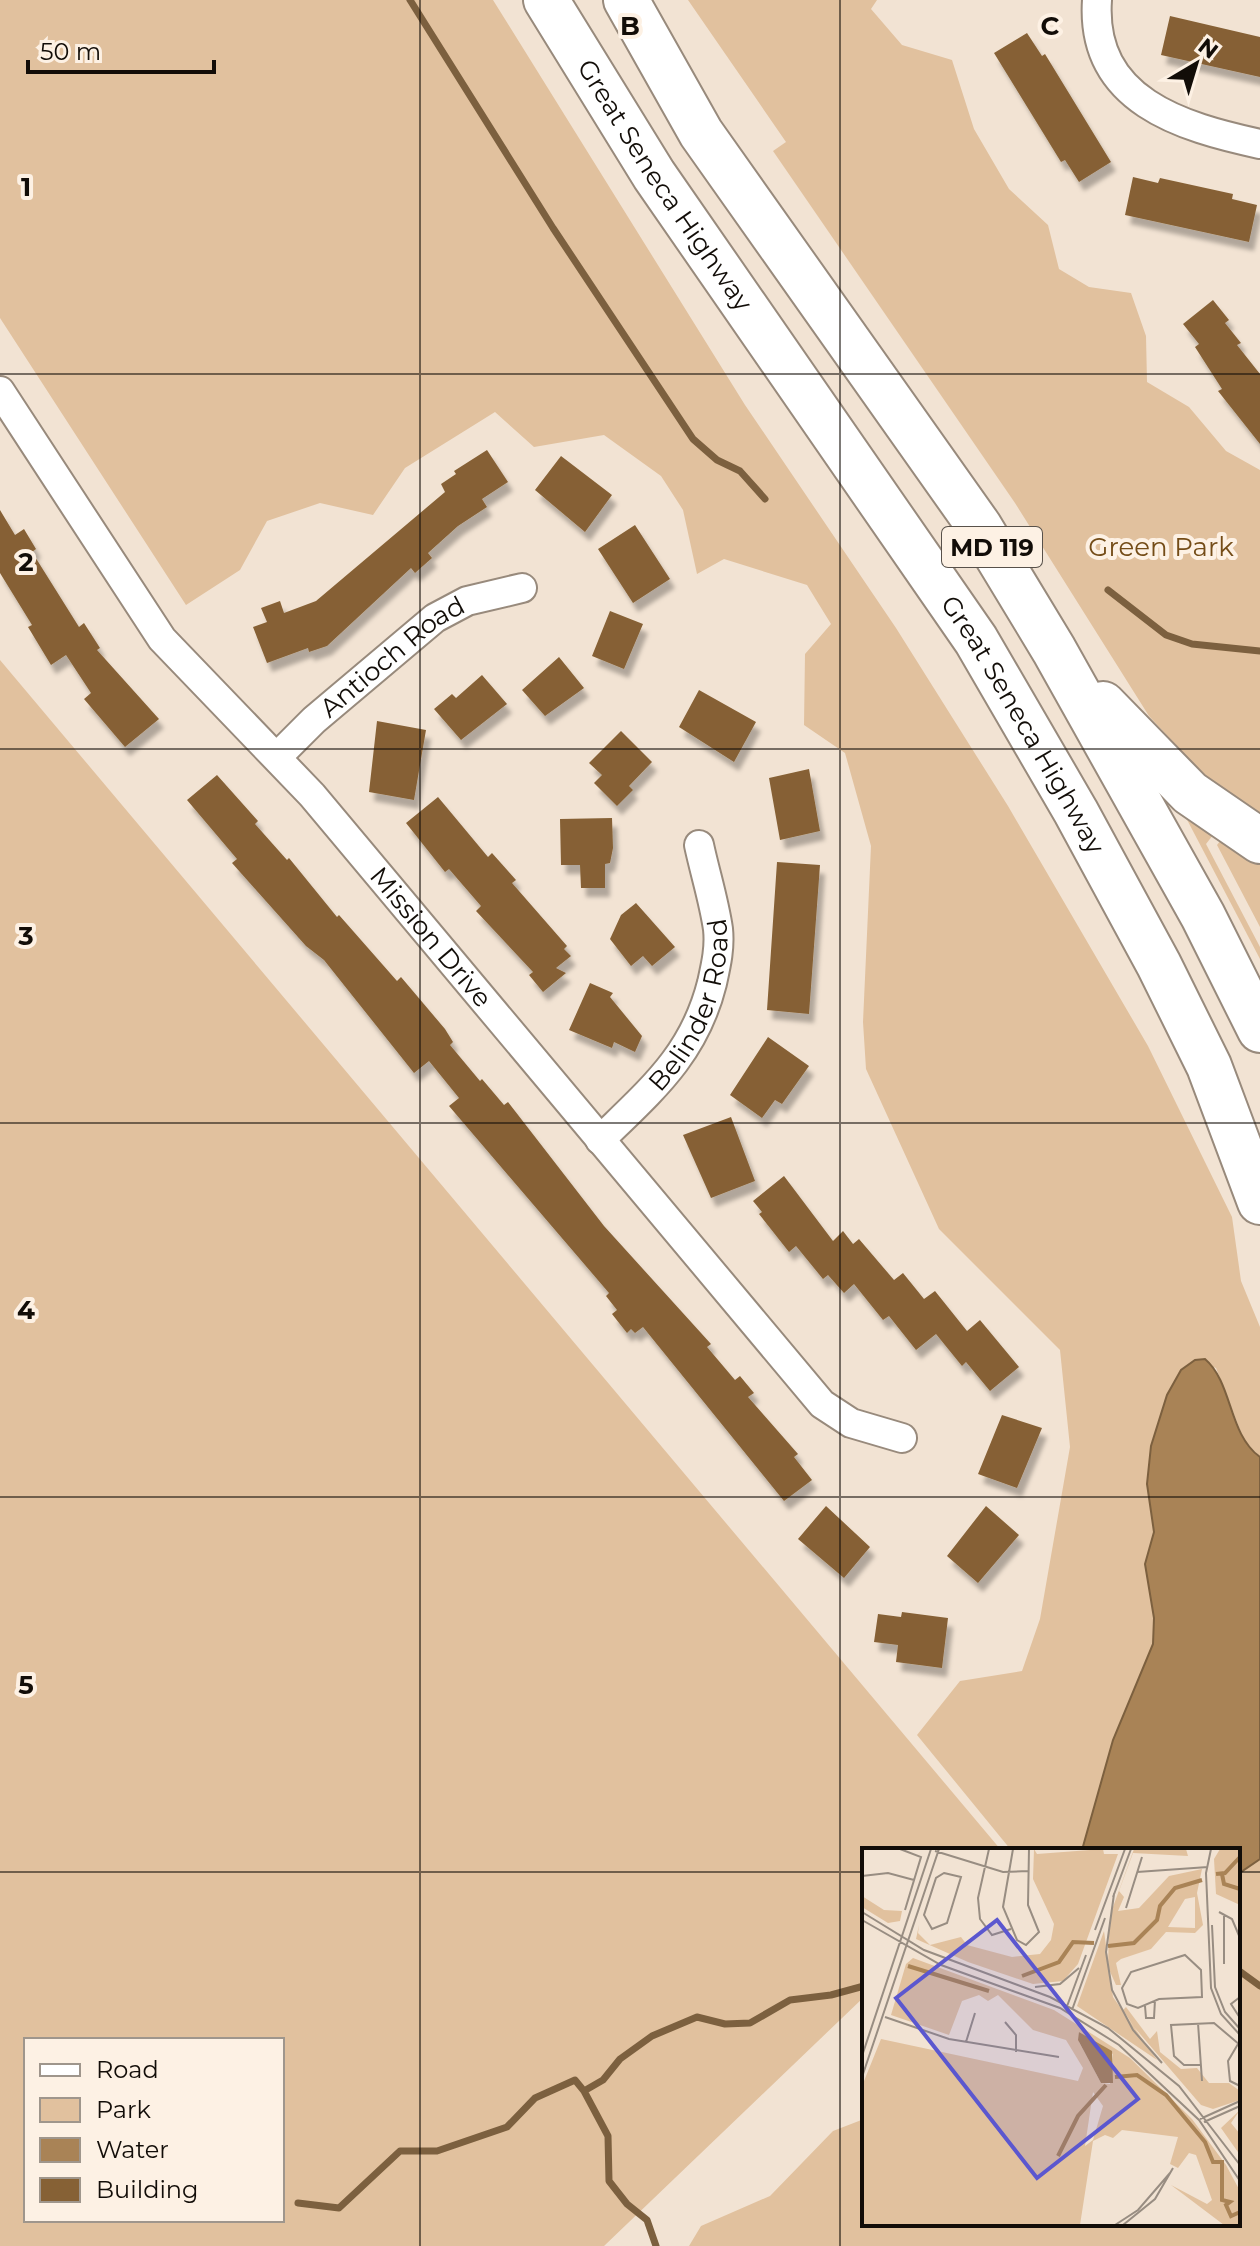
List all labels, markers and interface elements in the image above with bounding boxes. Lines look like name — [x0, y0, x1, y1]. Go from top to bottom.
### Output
text: B — [620, 10, 640, 42]
text: C — [1041, 10, 1060, 42]
scale bar — [28, 24, 214, 74]
north arrow — [1156, 24, 1236, 104]
text: N — [1193, 33, 1223, 65]
text: 50 m — [40, 37, 101, 66]
street label: Great Seneca Highway — [571, 53, 760, 318]
text: 1 — [21, 171, 31, 203]
road number: MD 119 — [942, 527, 1042, 567]
park label: Green Park — [1088, 531, 1234, 563]
text: 2 — [18, 546, 34, 578]
street label: Antioch Road — [313, 589, 470, 724]
street label: Great Seneca Highway — [934, 589, 1112, 860]
street label: Mission Drive — [363, 860, 499, 1014]
street label: Belinder Road — [642, 917, 735, 1098]
text: 3 — [17, 920, 34, 952]
text: 4 — [17, 1294, 35, 1326]
text: 5 — [18, 1669, 34, 1701]
inset map — [862, 1848, 1240, 2226]
legend — [24, 2038, 284, 2222]
text: Road — [96, 2055, 159, 2084]
text: Park — [96, 2095, 151, 2124]
text: Water — [96, 2135, 169, 2164]
text: Building — [96, 2175, 199, 2204]

